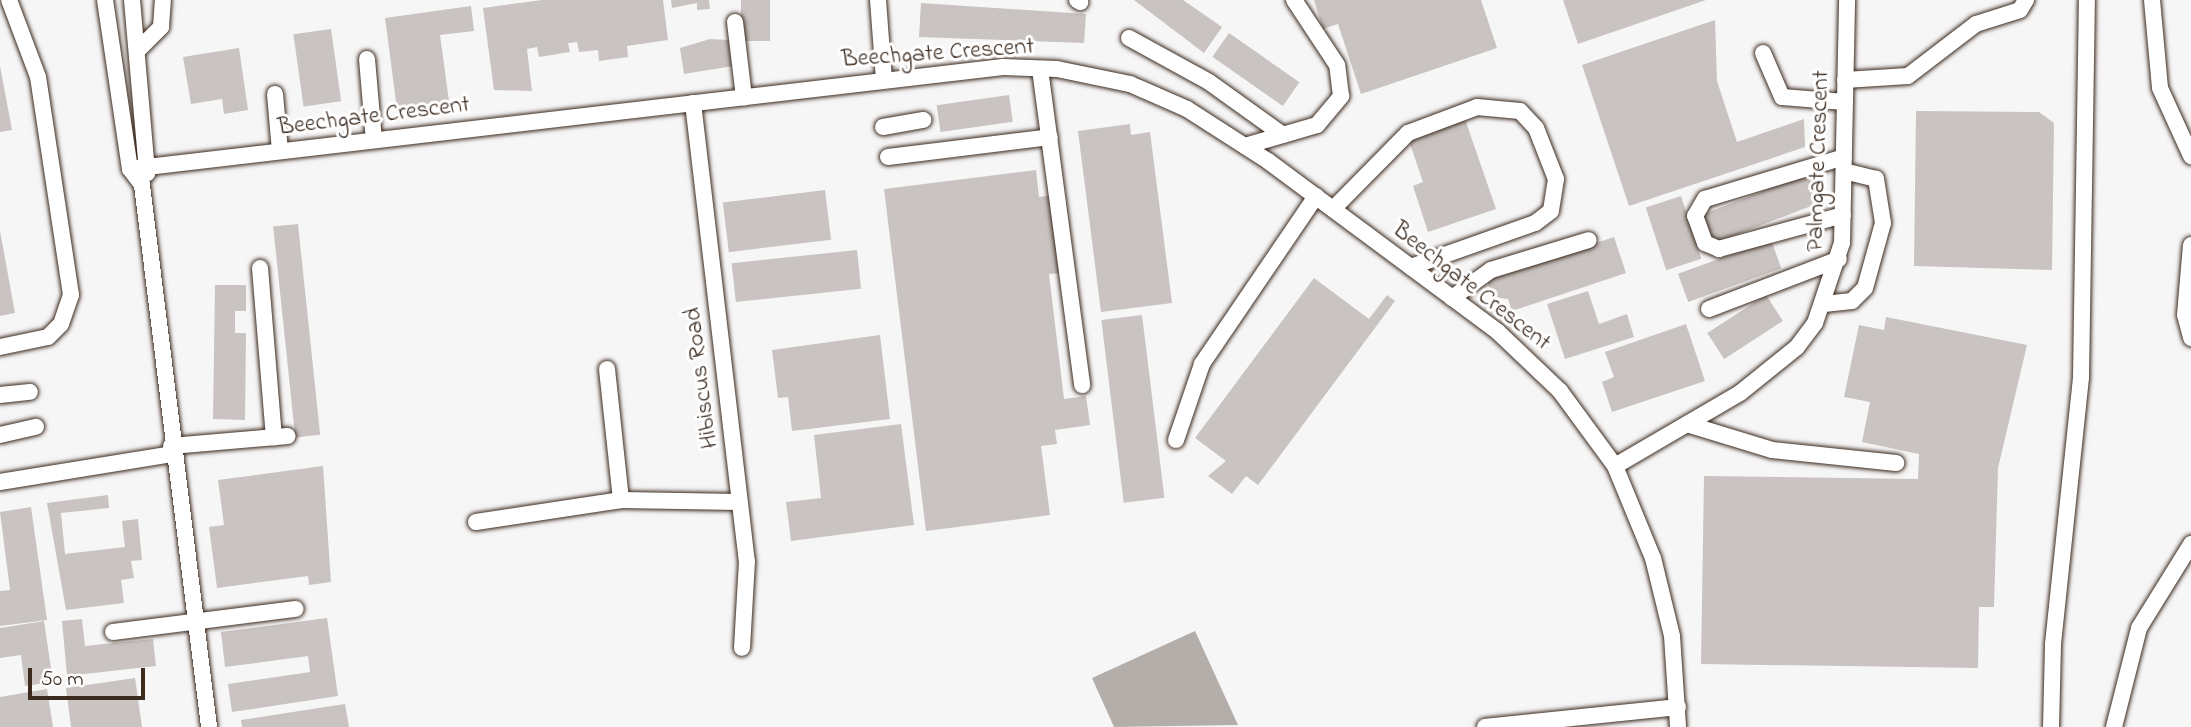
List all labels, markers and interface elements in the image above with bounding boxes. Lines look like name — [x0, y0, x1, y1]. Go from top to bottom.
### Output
street label: Beechgate Crescent — [841, 33, 1035, 75]
street label: Palmgate Crescent — [1801, 70, 1837, 252]
street label: Beechgate Crescent — [276, 91, 472, 143]
street label: Beechgate Crescent — [1386, 216, 1556, 358]
street label: Hibiscus Road — [679, 306, 725, 450]
scale bar — [32, 654, 149, 698]
text: 50 m — [41, 665, 84, 695]

